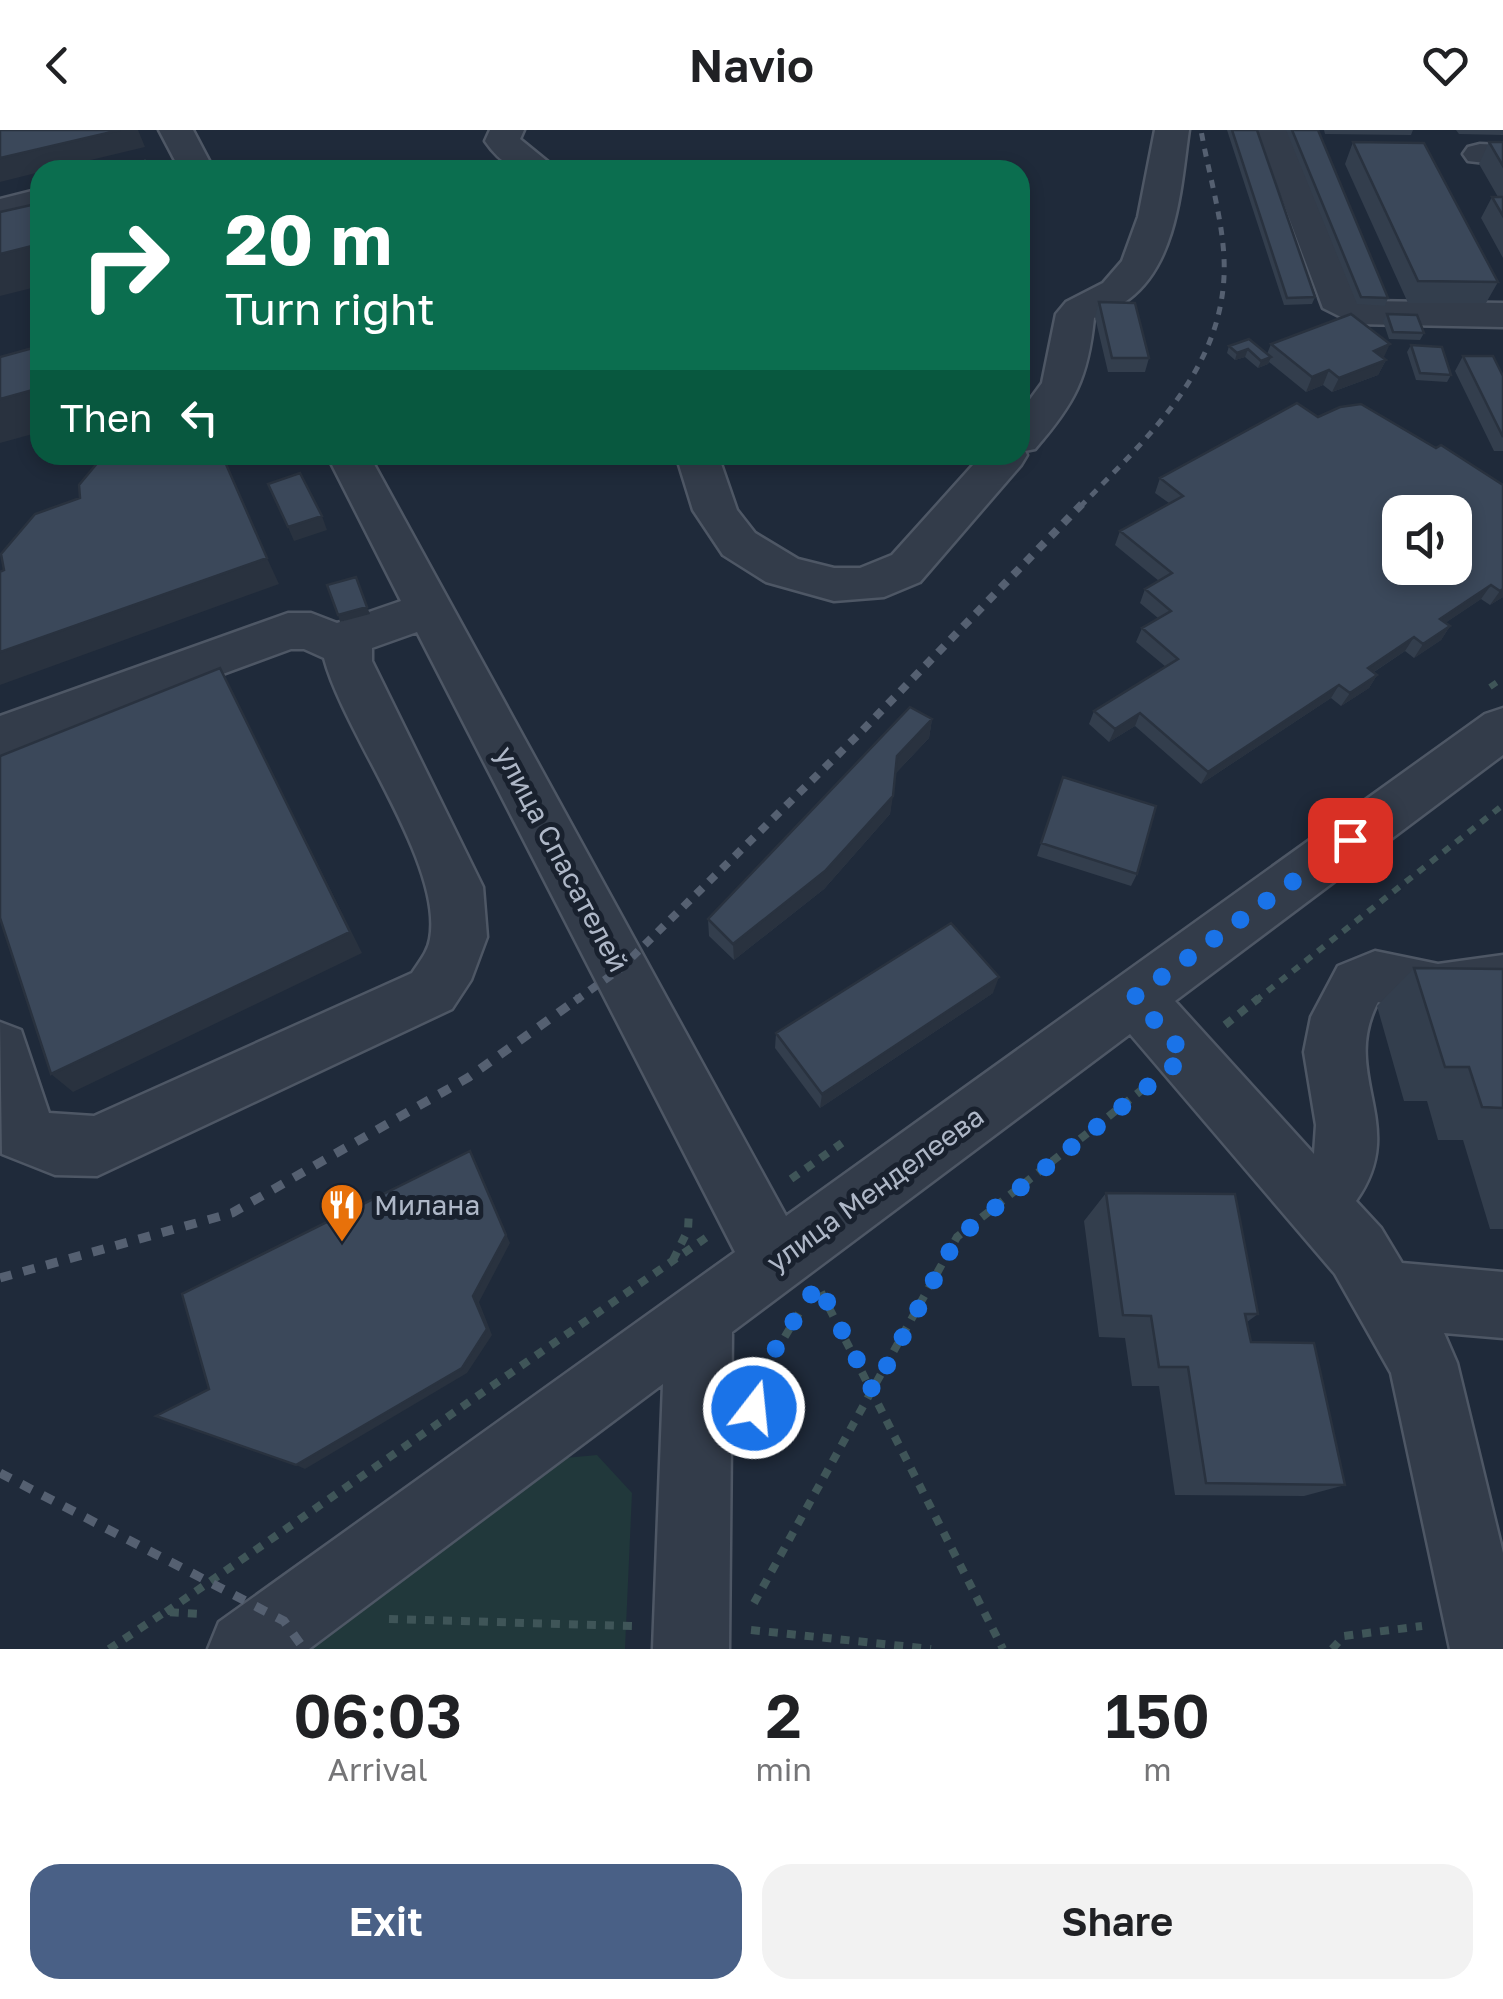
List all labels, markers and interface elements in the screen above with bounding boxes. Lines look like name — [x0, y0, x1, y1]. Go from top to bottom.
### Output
icon: back — [30, 38, 85, 93]
text: Navio — [689, 38, 814, 92]
icon: heart — [1418, 38, 1473, 93]
text: 20 m — [225, 196, 392, 280]
icon: right — [60, 200, 190, 330]
text: Turn right — [225, 281, 435, 335]
icon: left — [172, 390, 227, 445]
text: Then — [60, 395, 152, 440]
map controls — [1382, 495, 1472, 585]
button: sound — [1382, 495, 1472, 585]
street label: улица Спасателей — [489, 740, 636, 977]
pin — [1308, 798, 1393, 883]
icon: arrive — [1323, 813, 1378, 868]
street label: улица Менделеева — [760, 1099, 990, 1278]
restaurant icon: Милана — [319, 1182, 365, 1243]
place label: Милана — [374, 1188, 480, 1221]
position arrow — [702, 1356, 806, 1460]
text: 06:03 — [293, 1679, 462, 1751]
text: 2 — [766, 1679, 802, 1751]
text: 150 — [1105, 1679, 1210, 1751]
text: Arrival — [328, 1750, 428, 1788]
text: min — [755, 1750, 812, 1788]
text: m — [1143, 1750, 1172, 1788]
button: Exit — [30, 1864, 742, 1979]
button: Share — [762, 1864, 1473, 1979]

